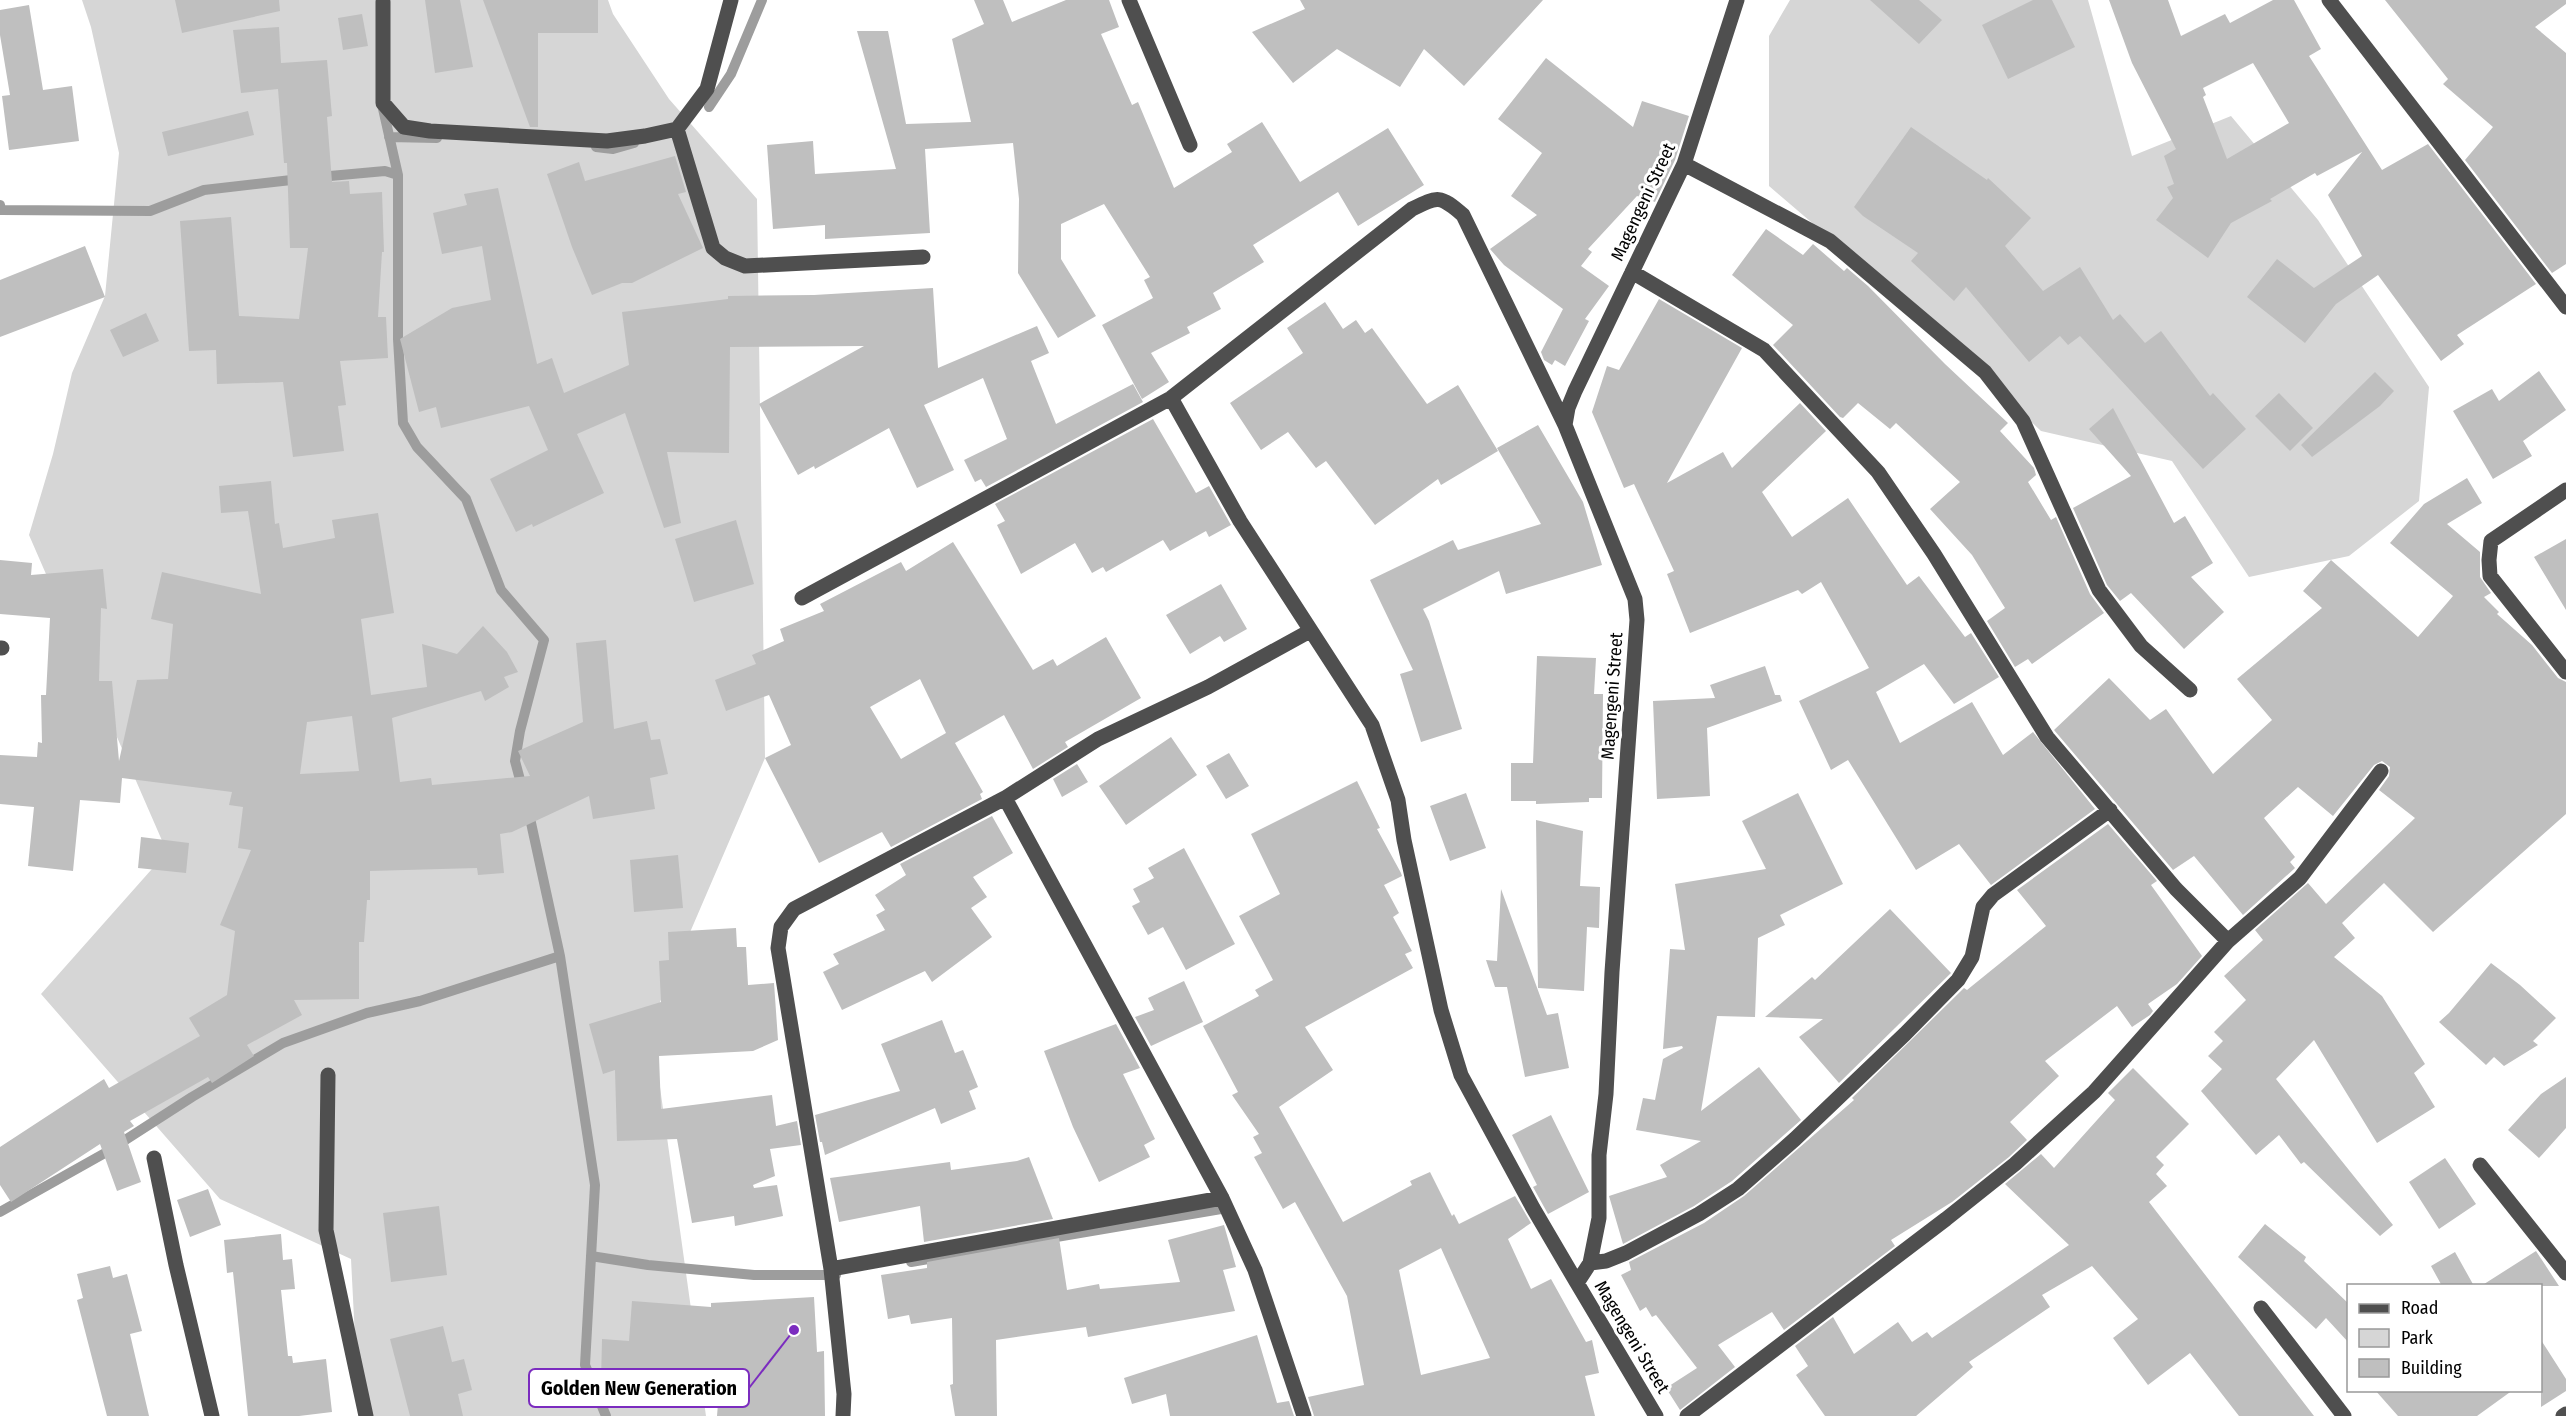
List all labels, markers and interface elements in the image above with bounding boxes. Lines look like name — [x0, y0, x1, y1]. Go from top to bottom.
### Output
street label: Magengeni Street — [1606, 139, 1680, 264]
street label: Magengeni Street — [1597, 631, 1627, 760]
street label: Magengeni Street — [1590, 1277, 1674, 1397]
legend — [2347, 1284, 2542, 1392]
text: Road — [2401, 1297, 2438, 1319]
text: Park — [2401, 1327, 2434, 1349]
text: Building — [2401, 1357, 2462, 1379]
callout: Golden New Generation — [529, 1369, 749, 1407]
text: Golden New Generation — [541, 1376, 737, 1400]

